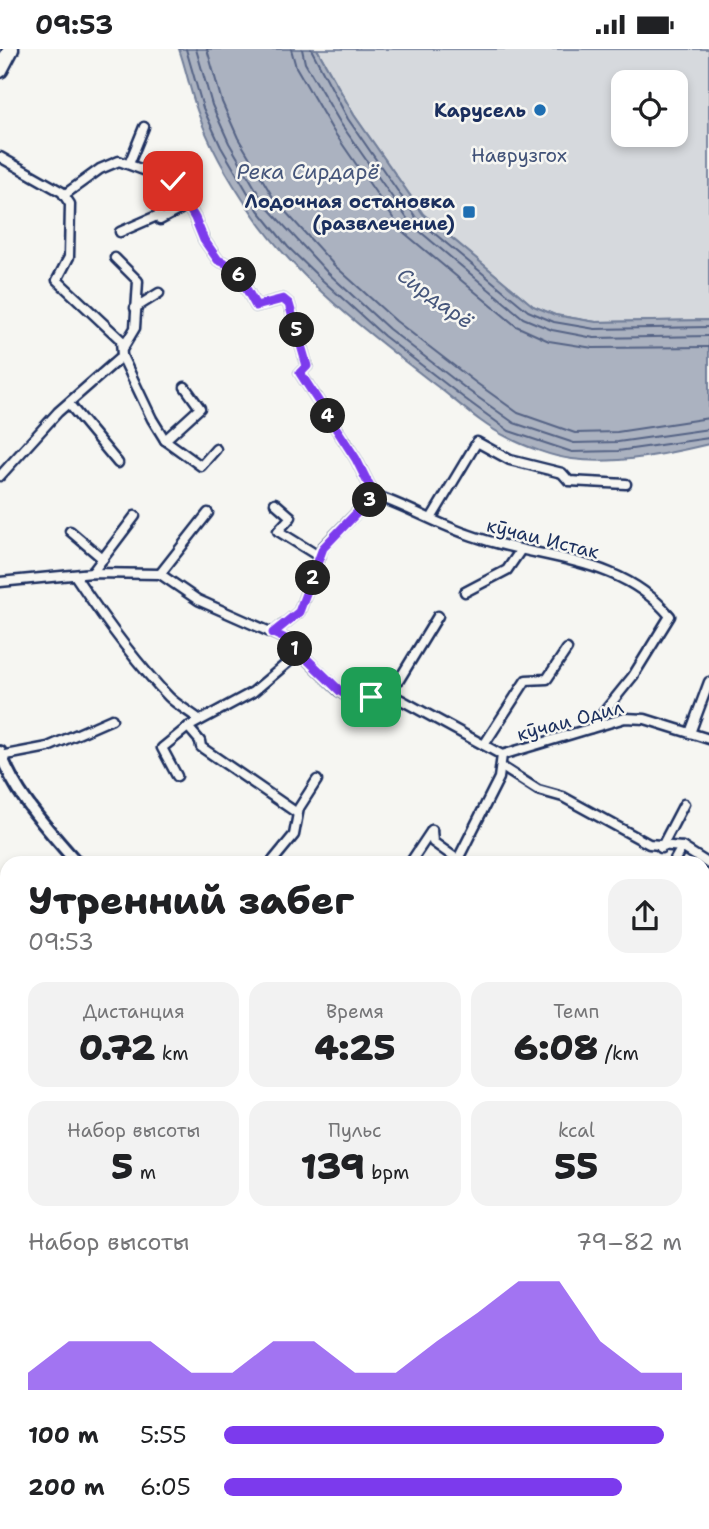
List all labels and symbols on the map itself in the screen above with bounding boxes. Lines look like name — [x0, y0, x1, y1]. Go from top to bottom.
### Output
place label: Карусель — [434, 98, 526, 123]
marker: Карусель — [532, 102, 548, 118]
park label: Наврузгох — [471, 143, 567, 168]
pin — [143, 151, 203, 211]
water label: Река Сирдарё — [237, 158, 381, 186]
place label: Лодочная остановка (развлечение) — [245, 189, 455, 236]
marker: Лодочная остановка (развлечение) — [461, 204, 477, 220]
pin: 6 — [222, 257, 256, 293]
water label: Сирдарё — [391, 261, 480, 336]
pin: 5 — [280, 313, 314, 347]
pin: 4 — [310, 399, 346, 433]
pin: 3 — [352, 483, 388, 517]
street label: кӯчаи Истак — [484, 512, 602, 564]
pin: 2 — [296, 561, 330, 595]
pin: 1 — [278, 631, 312, 667]
pin — [341, 667, 401, 727]
street label: кӯчаи Одил — [514, 694, 627, 747]

